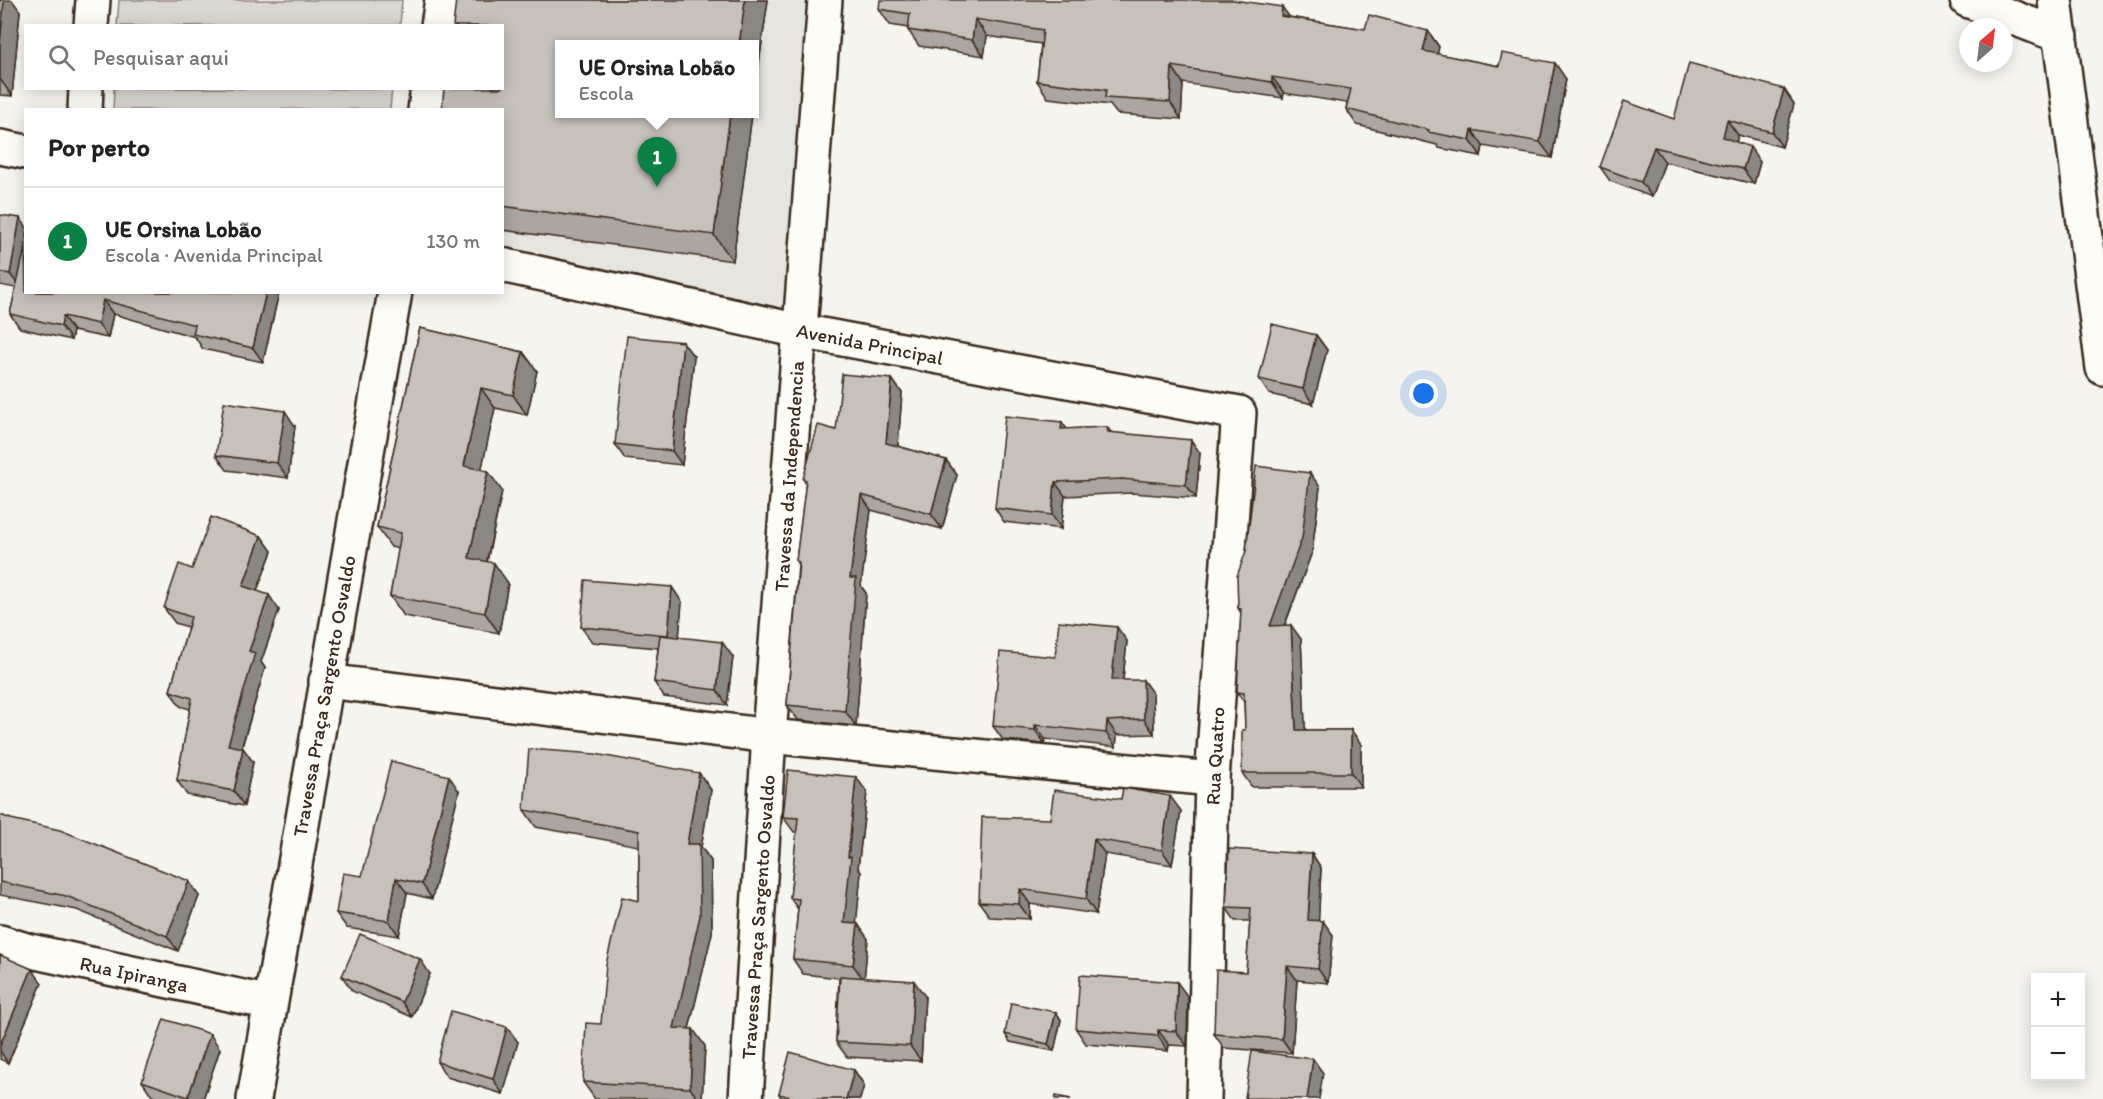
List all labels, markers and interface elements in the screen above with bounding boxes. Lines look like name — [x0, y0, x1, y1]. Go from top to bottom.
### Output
north arrow — [1959, 18, 2013, 72]
search box — [24, 24, 504, 90]
popup — [555, 40, 759, 118]
icon: search — [45, 41, 78, 74]
text: Pesquisar aqui — [93, 44, 229, 71]
text: UE Orsina Lobão — [579, 54, 735, 81]
text: Escola — [579, 81, 633, 105]
text: Por perto — [48, 131, 150, 163]
pin: 1 — [638, 138, 676, 187]
text: UE Orsina Lobão — [105, 216, 262, 243]
text: 1 — [63, 229, 72, 253]
text: 130 m — [426, 229, 480, 253]
text: Escola · Avenida Principal — [105, 243, 323, 267]
street label: Avenida Principal — [795, 318, 946, 370]
street label: Travessa da Independencia — [769, 359, 809, 592]
your location — [1409, 379, 1438, 408]
street label: Travessa Praça Sargento Osvaldo — [287, 553, 361, 839]
street label: Rua Quatro — [1200, 706, 1230, 806]
street label: Travessa Praça Sargento Osvaldo — [736, 774, 780, 1060]
street label: Rua Ipiranga — [78, 951, 190, 997]
map controls — [2031, 973, 2085, 1081]
button: + — [2031, 973, 2085, 1027]
button: − — [2031, 1027, 2085, 1081]

